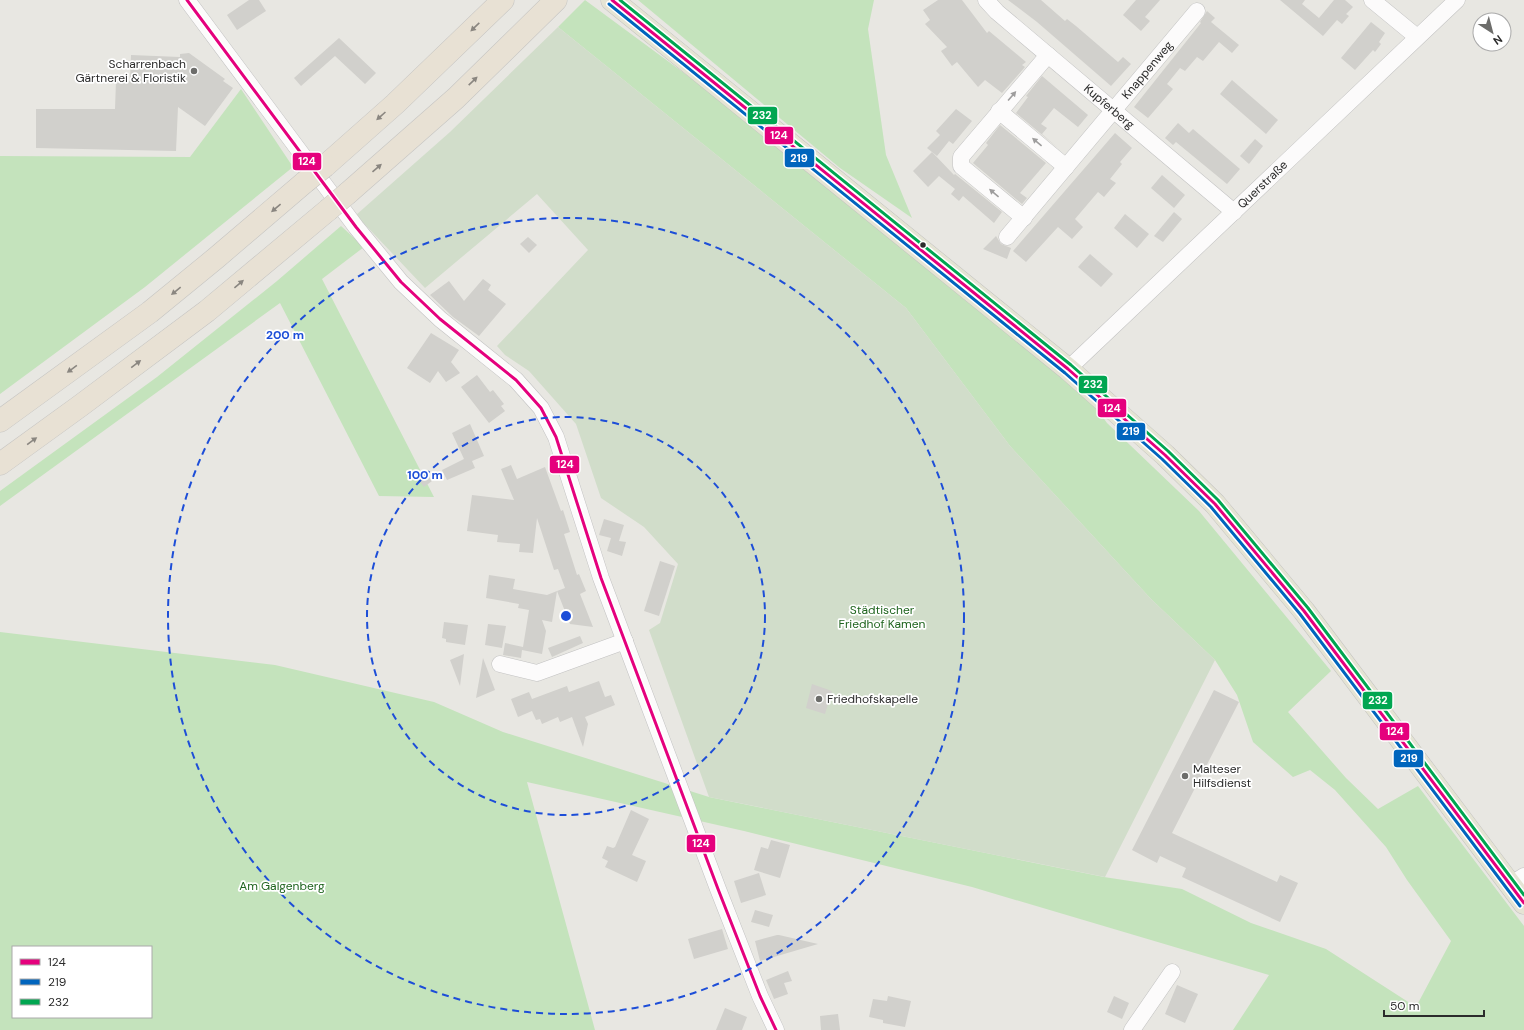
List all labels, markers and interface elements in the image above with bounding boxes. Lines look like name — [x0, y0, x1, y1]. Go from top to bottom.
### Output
north arrow — [1472, 12, 1512, 52]
one-way arrow — [470, 22, 480, 32]
text: N — [1491, 32, 1505, 48]
street label: Knappenweg — [1118, 37, 1177, 103]
place label: Scharrenbach Gärtnerei & Floristik — [76, 56, 186, 86]
marker: Scharrenbach Gärtnerei & Floristik — [189, 66, 199, 76]
one-way arrow — [468, 76, 478, 86]
street label: Kupferberg — [1080, 81, 1138, 133]
one-way arrow — [1007, 91, 1016, 102]
line badge: 232 — [747, 106, 778, 125]
text: 232 — [752, 108, 772, 122]
one-way arrow — [376, 111, 385, 120]
line badge: 124 — [764, 126, 794, 145]
text: 124 — [770, 128, 788, 142]
one-way arrow — [1031, 137, 1042, 146]
line badge: 219 — [784, 148, 815, 168]
text: 219 — [790, 151, 808, 165]
line badge: 124 — [292, 152, 322, 171]
text: 124 — [298, 154, 316, 168]
street label: Querstraße — [1234, 157, 1291, 212]
one-way arrow — [372, 163, 382, 172]
one-way arrow — [989, 188, 999, 197]
one-way arrow — [270, 203, 281, 212]
unlabelled marker — [918, 240, 928, 250]
one-way arrow — [234, 280, 244, 289]
one-way arrow — [170, 286, 181, 295]
text: 200 m — [266, 327, 304, 343]
one-way arrow — [131, 360, 142, 368]
one-way arrow — [67, 365, 78, 373]
line badge: 232 — [1078, 375, 1108, 394]
text: 232 — [1083, 377, 1103, 391]
line badge: 124 — [1097, 398, 1127, 418]
text: 124 — [1103, 401, 1121, 415]
line badge: 219 — [1116, 422, 1146, 441]
text: 219 — [1122, 424, 1140, 438]
one-way arrow — [26, 437, 37, 445]
line badge: 124 — [549, 455, 580, 474]
text: 124 — [556, 457, 574, 471]
text: 100 m — [407, 467, 443, 483]
park label: Städtischer Friedhof Kamen — [838, 602, 926, 632]
centre of rings — [559, 609, 573, 623]
place label: Friedhofskapelle — [827, 691, 918, 707]
line badge: 232 — [1362, 691, 1393, 710]
text: 232 — [1368, 693, 1388, 707]
marker: Friedhofskapelle — [814, 694, 824, 704]
line badge: 124 — [1379, 722, 1410, 741]
text: 124 — [1386, 724, 1404, 738]
line badge: 219 — [1393, 749, 1424, 768]
text: 219 — [1400, 751, 1418, 765]
place label: Malteser Hilfsdienst — [1193, 761, 1251, 791]
marker: Malteser Hilfsdienst — [1180, 771, 1190, 781]
line badge: 124 — [686, 834, 716, 853]
text: 124 — [692, 836, 710, 850]
park label: Am Galgenberg — [239, 878, 325, 894]
legend — [12, 946, 152, 1018]
text: 124 — [48, 954, 66, 970]
text: 219 — [48, 974, 66, 990]
scale bar — [1384, 992, 1484, 1018]
text: 232 — [48, 994, 69, 1010]
text: 50 m — [1390, 998, 1419, 1014]

